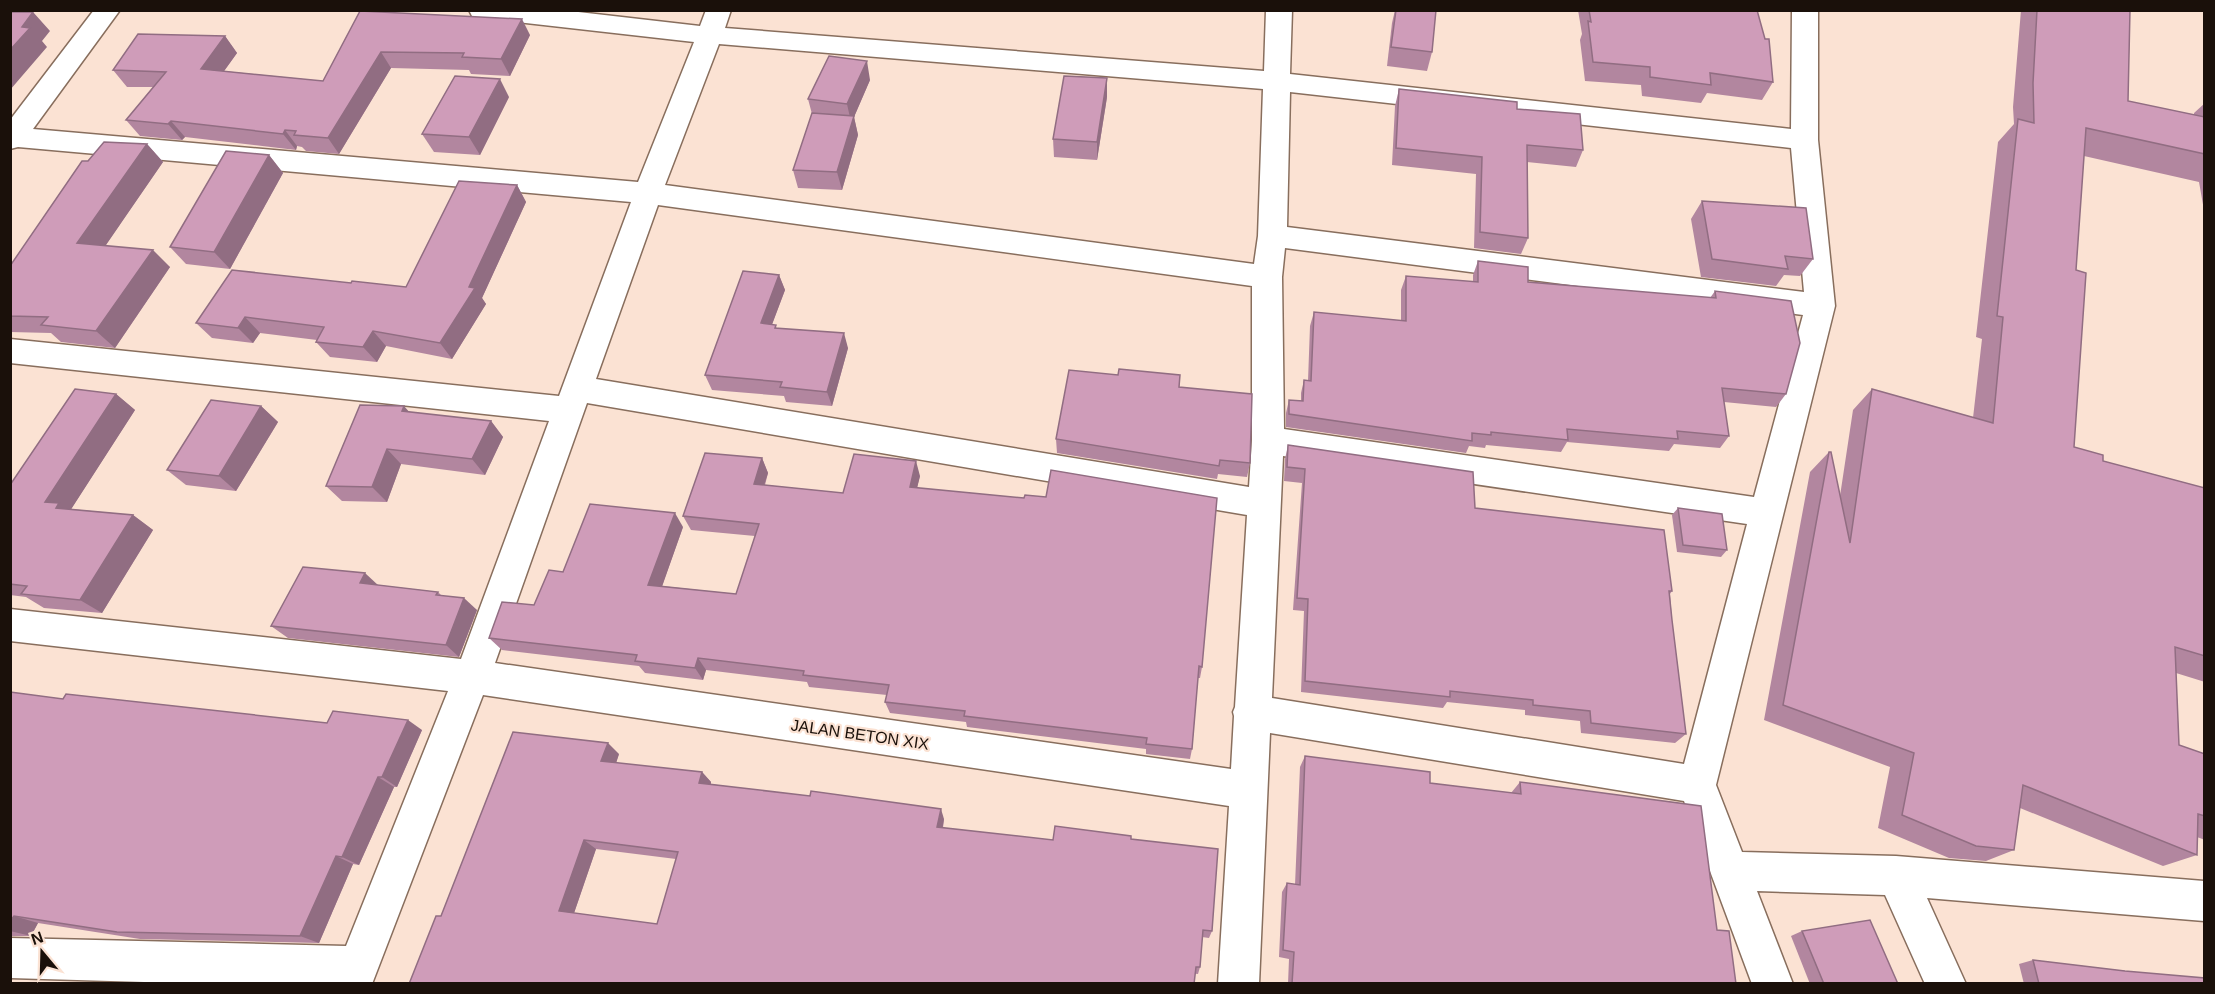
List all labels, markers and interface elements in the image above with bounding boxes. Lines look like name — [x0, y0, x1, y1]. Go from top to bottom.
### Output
street label: JALAN BETON XIX — [790, 716, 930, 753]
north arrow — [12, 922, 72, 982]
text: N — [29, 928, 46, 948]

